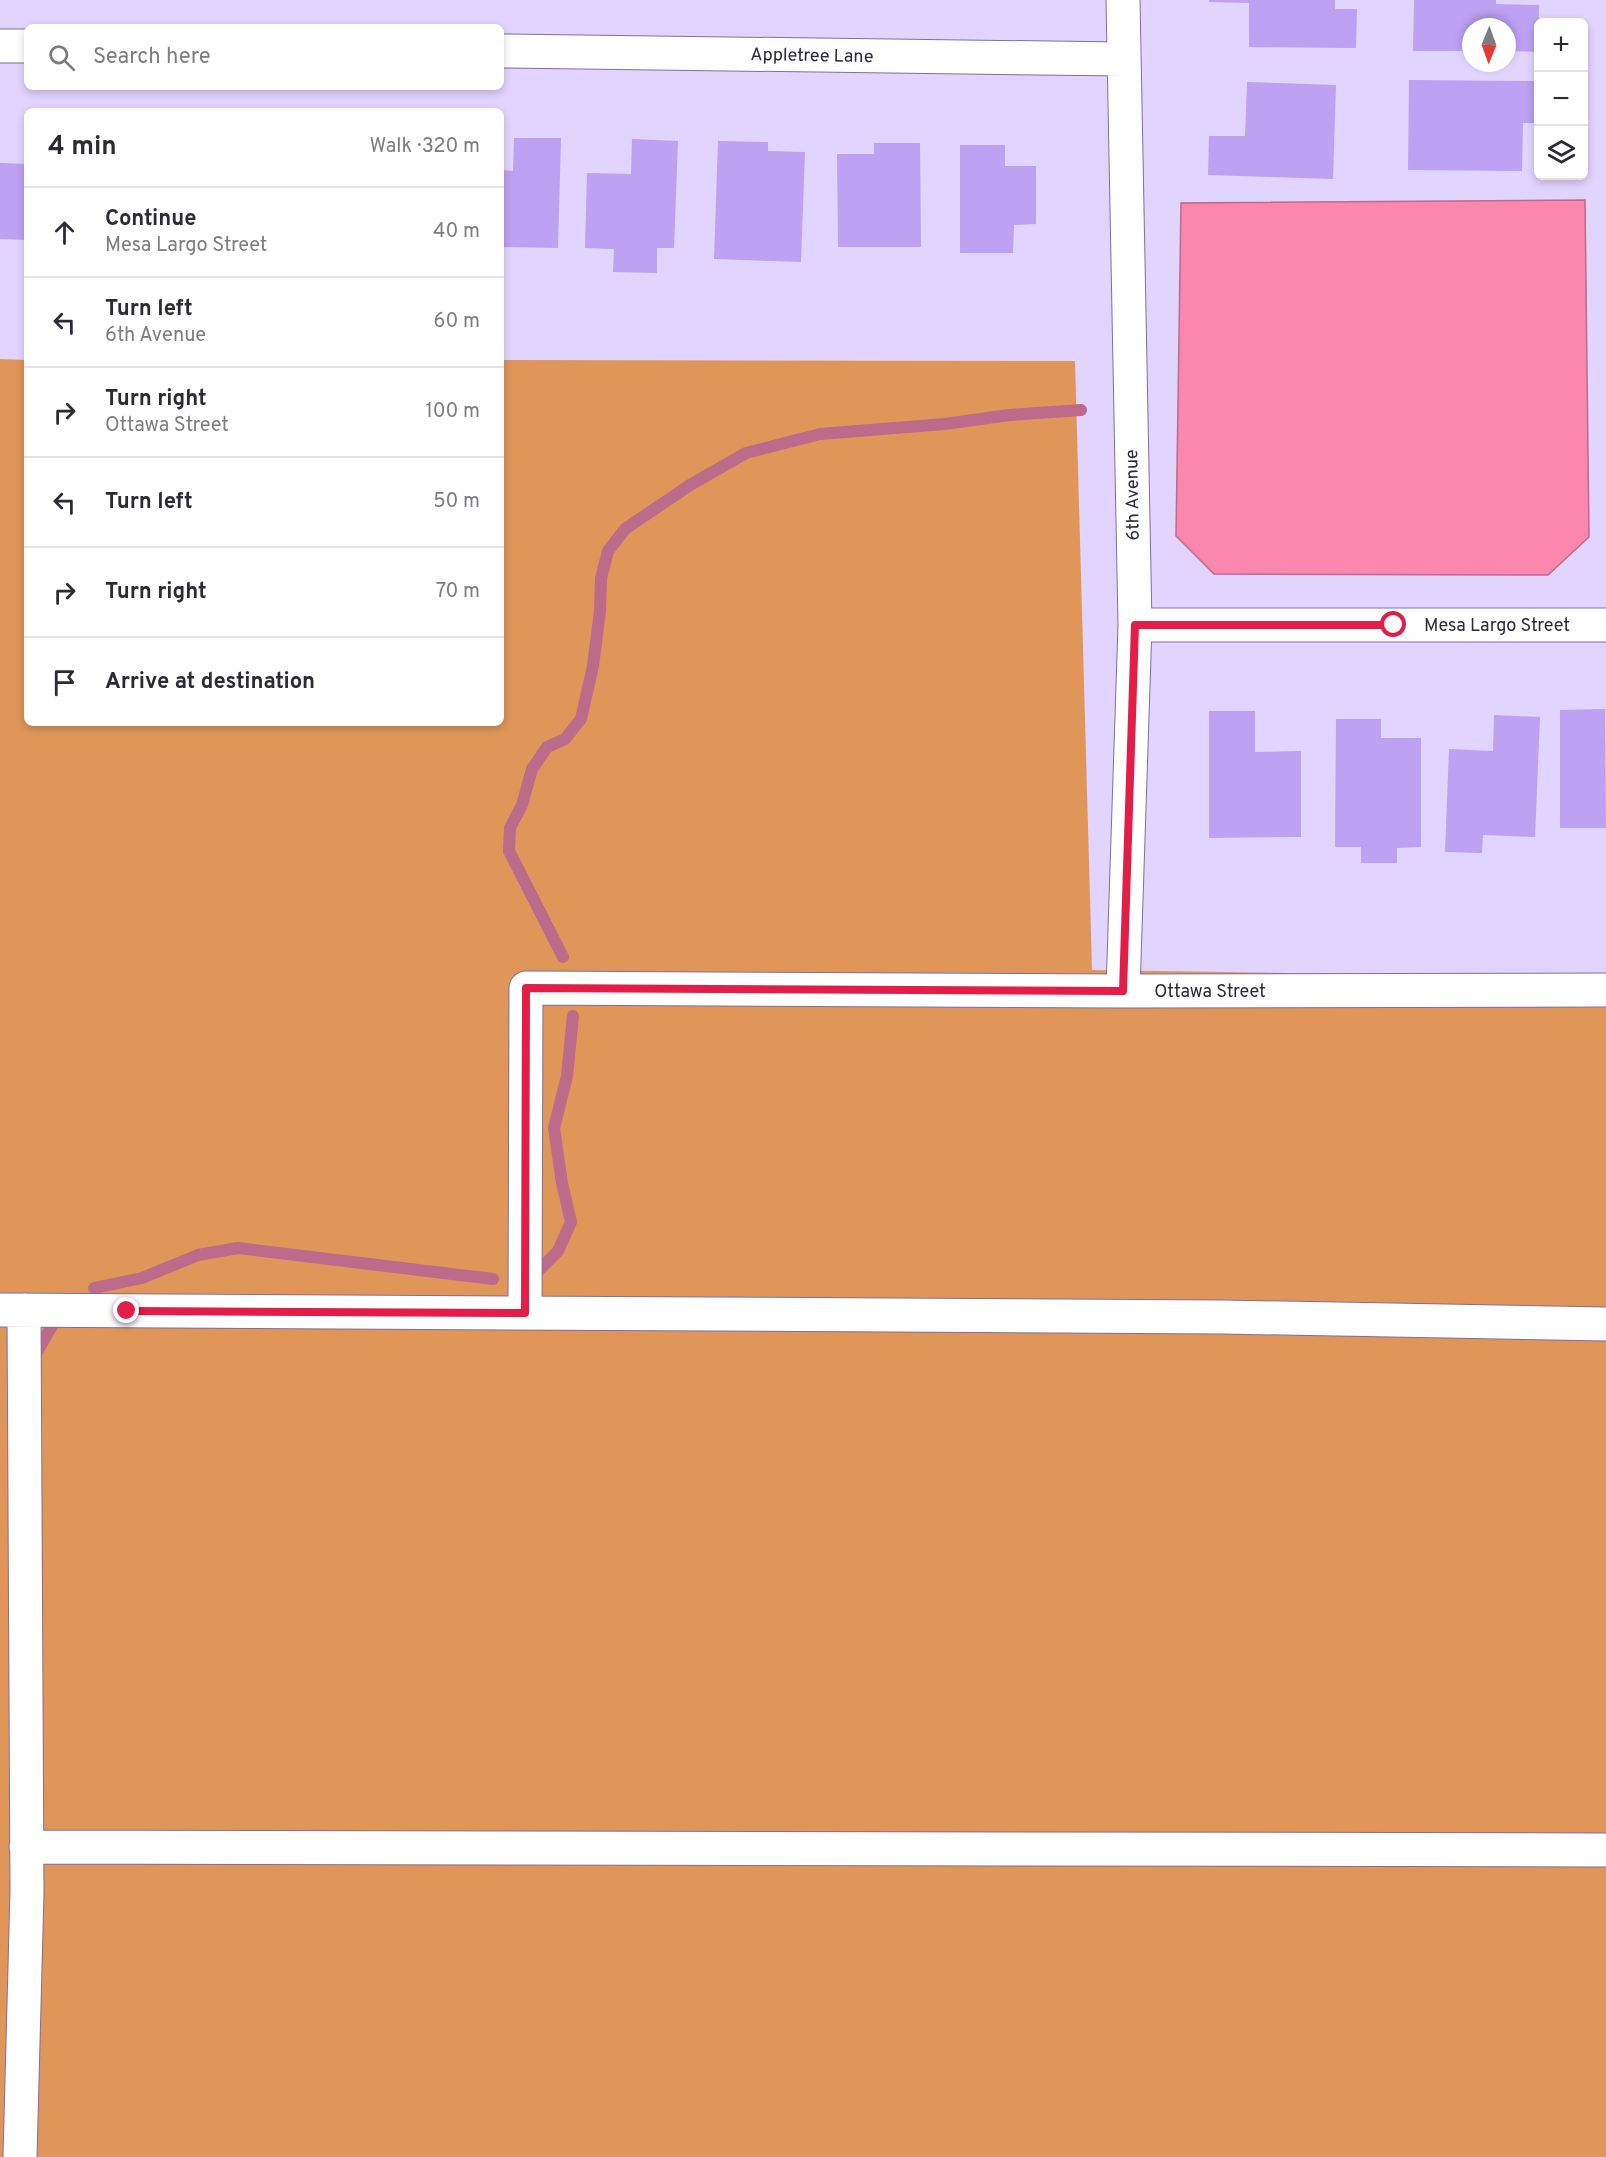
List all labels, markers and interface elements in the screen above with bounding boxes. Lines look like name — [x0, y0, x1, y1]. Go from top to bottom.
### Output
north arrow — [1462, 18, 1516, 72]
map controls — [1534, 18, 1588, 180]
button: + — [1534, 18, 1588, 72]
search box — [24, 24, 504, 90]
icon: search — [45, 41, 78, 74]
text: Search here — [93, 44, 211, 71]
street label: Appletree Lane — [750, 44, 874, 69]
button: − — [1534, 72, 1588, 126]
button: layers — [1534, 126, 1588, 180]
text: 4 min — [48, 131, 117, 164]
text: Walk · 320 m — [370, 134, 480, 160]
text: Continue — [105, 206, 196, 233]
icon: ahead — [48, 216, 81, 249]
text: 40 m — [433, 219, 480, 245]
text: Mesa Largo Street — [105, 233, 267, 259]
text: Turn left — [105, 296, 193, 323]
icon: left — [48, 306, 81, 339]
text: 60 m — [434, 309, 480, 335]
text: 6th Avenue — [105, 323, 206, 349]
text: Turn right — [105, 386, 207, 413]
icon: right — [48, 396, 81, 429]
text: 100 m — [425, 399, 480, 425]
text: Ottawa Street — [105, 413, 229, 439]
street label: 6th Avenue — [1121, 449, 1146, 541]
icon: left — [48, 486, 81, 519]
text: Turn left — [105, 489, 193, 516]
text: 50 m — [433, 489, 480, 515]
icon: right — [48, 576, 81, 609]
text: Turn right — [105, 579, 207, 606]
text: 70 m — [436, 579, 480, 605]
route start — [1380, 611, 1406, 637]
street label: Mesa Largo Street — [1424, 615, 1570, 638]
icon: arrive — [48, 666, 81, 699]
text: Arrive at destination — [105, 669, 315, 696]
street label: Ottawa Street — [1154, 981, 1266, 1004]
route end — [113, 1297, 139, 1323]

